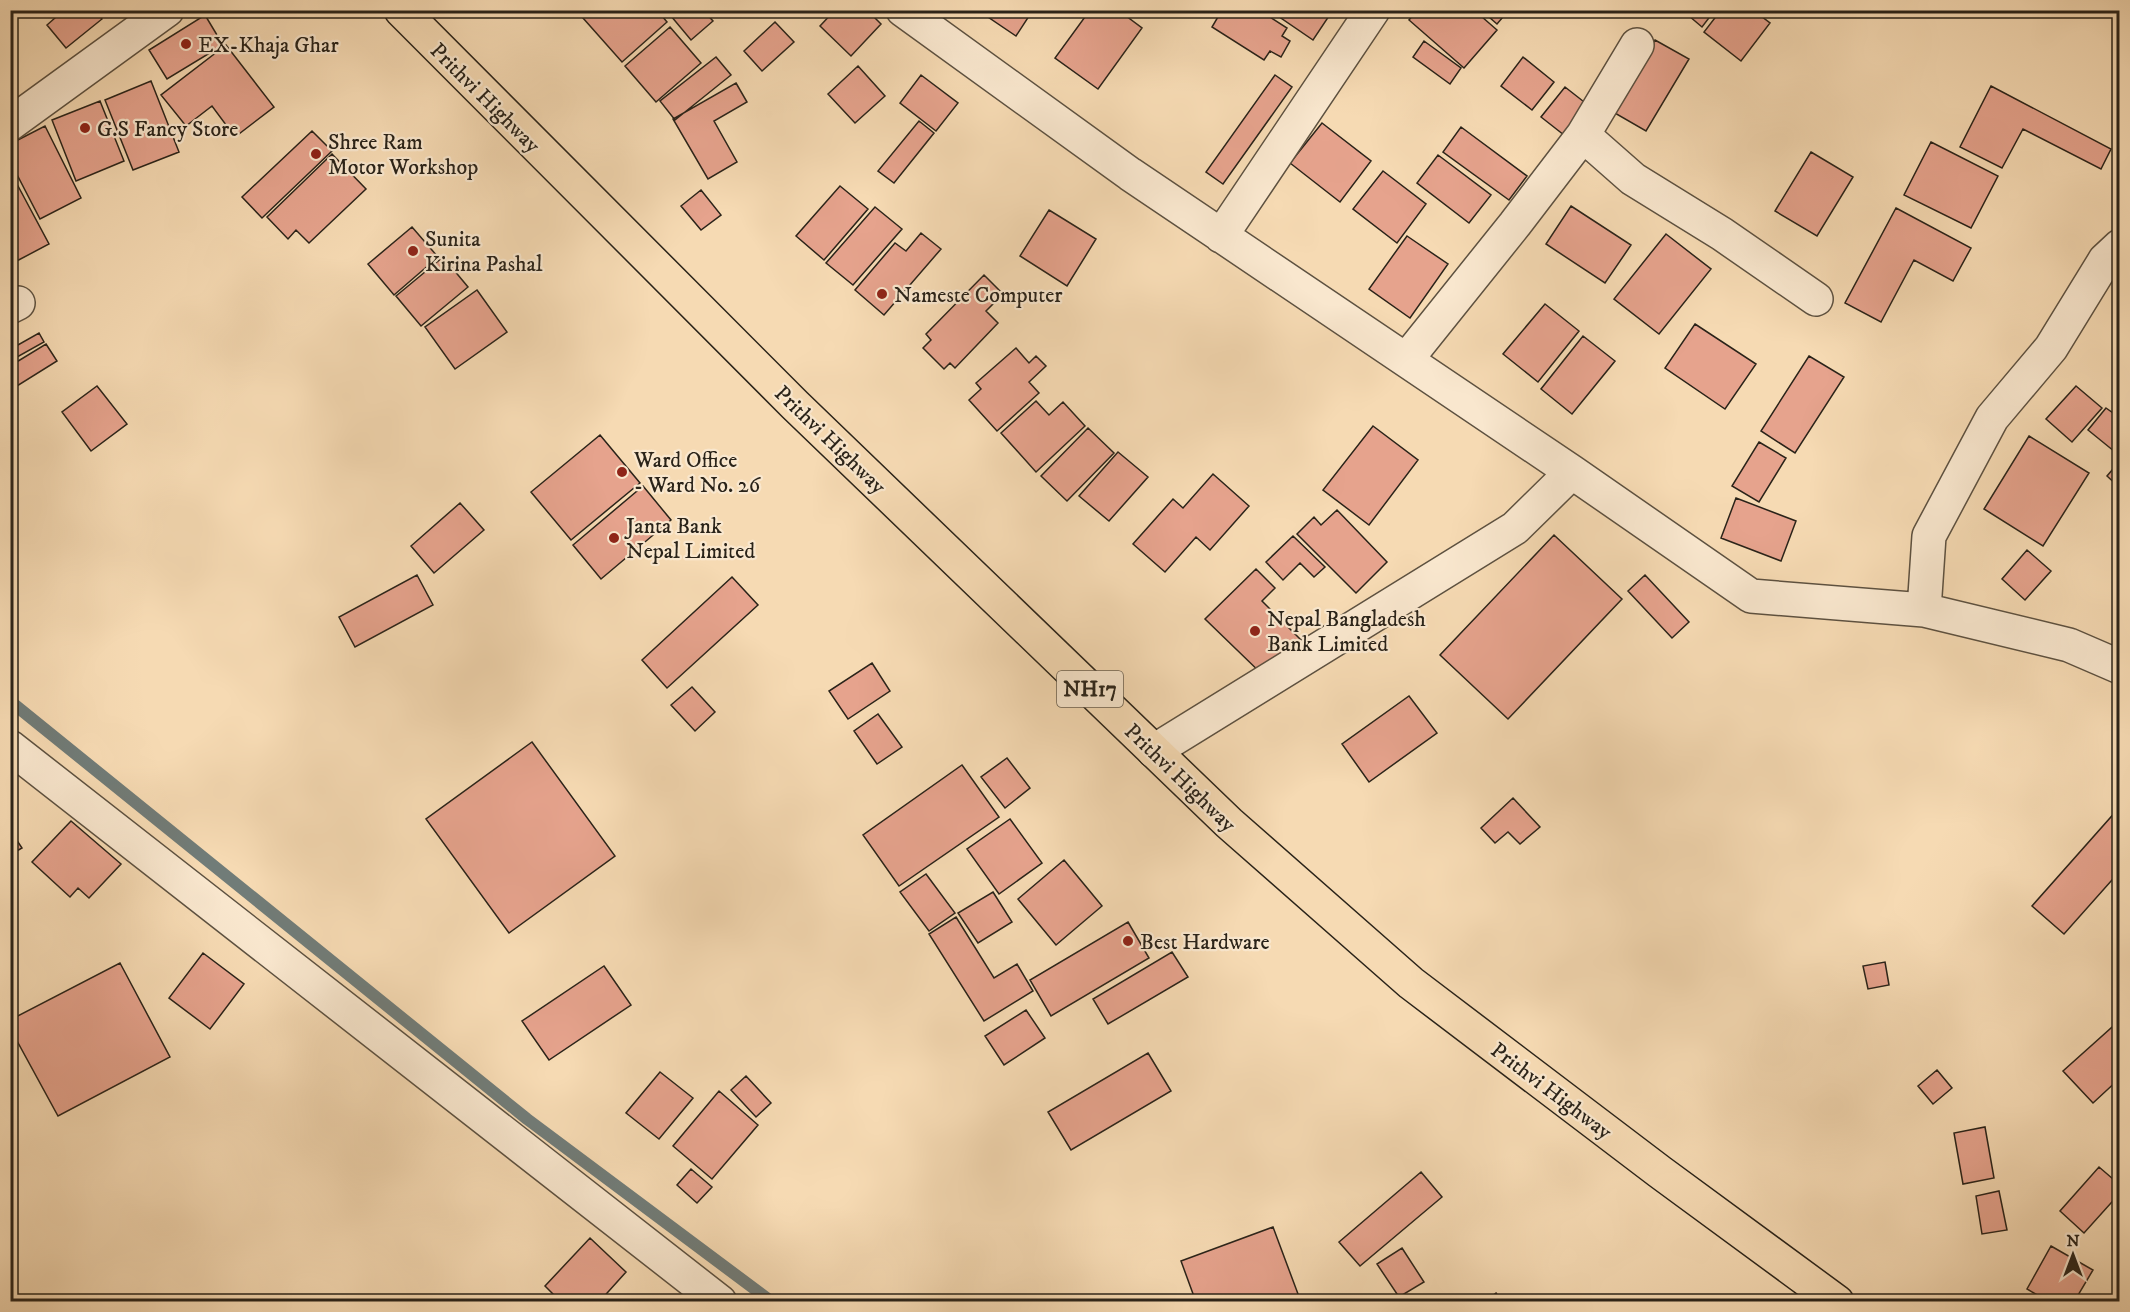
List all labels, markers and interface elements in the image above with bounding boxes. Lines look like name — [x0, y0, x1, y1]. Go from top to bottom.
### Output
place label: EX-Khaja Ghar — [198, 32, 339, 59]
marker: EX-Khaja Ghar — [179, 37, 193, 51]
street label: Prithvi Highway — [424, 37, 546, 159]
place label: G.S Fancy Store — [97, 116, 238, 143]
marker: G.S Fancy Store — [78, 121, 92, 135]
place label: Shree Ram Motor Workshop — [328, 129, 478, 181]
marker: Shree Ram Motor Workshop — [309, 147, 323, 161]
place label: Sunita Kirina Pashal — [425, 226, 543, 278]
marker: Sunita Kirina Pashal — [406, 244, 420, 258]
place label: Nameste Computer — [894, 282, 1063, 309]
marker: Nameste Computer — [875, 287, 889, 301]
street label: Prithvi Highway — [768, 380, 892, 501]
place label: Ward Office - Ward No. 26 — [633, 447, 762, 499]
marker: Ward Office - Ward No. 26 — [615, 465, 629, 479]
place label: Janta Bank Nepal Limited — [624, 513, 755, 565]
marker: Janta Bank Nepal Limited — [607, 531, 621, 545]
place label: Nepal Bangladesh Bank Limited — [1267, 606, 1426, 658]
marker: Nepal Bangladesh Bank Limited — [1248, 624, 1262, 638]
road number: NH17 — [1057, 671, 1123, 707]
street label: Prithvi Highway — [1118, 718, 1242, 839]
place label: Best Hardware — [1140, 929, 1270, 956]
marker: Best Hardware — [1121, 934, 1135, 948]
street label: Prithvi Highway — [1485, 1037, 1618, 1146]
north arrow — [2043, 1225, 2103, 1285]
text: N — [2066, 1231, 2080, 1251]

